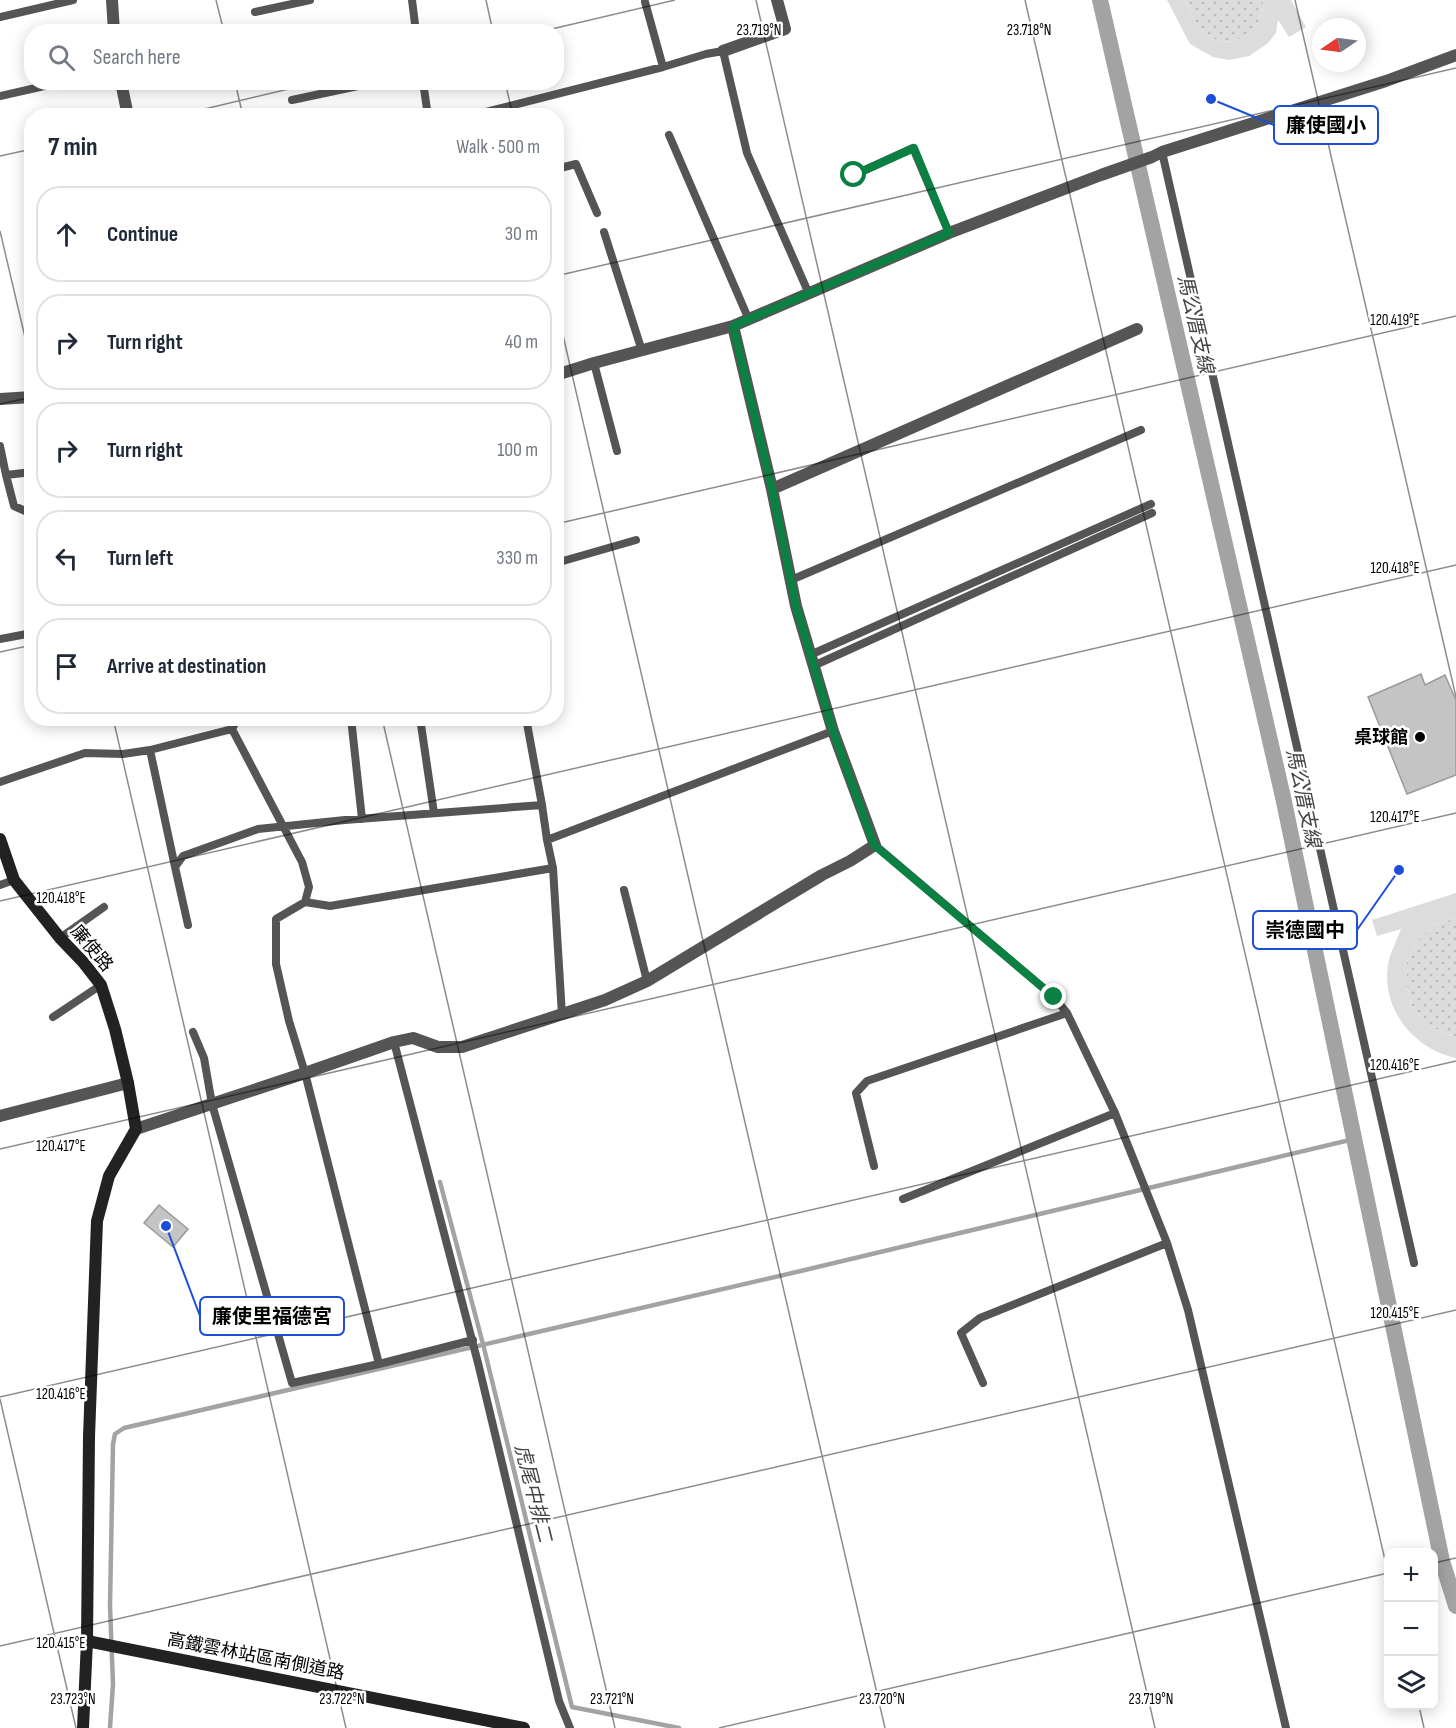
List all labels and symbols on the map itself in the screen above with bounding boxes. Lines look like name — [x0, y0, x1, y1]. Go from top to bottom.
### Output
north arrow — [1312, 18, 1366, 72]
text: 23.719°N — [737, 21, 781, 40]
text: 23.718°N — [1007, 21, 1051, 40]
callout: 廉使國小 — [1274, 106, 1378, 144]
text: 廉使國小 — [1286, 114, 1366, 138]
route start — [840, 161, 866, 187]
water label: 馬公厝支線 — [1172, 273, 1218, 378]
text: 120.419°E — [1370, 311, 1420, 330]
text: 120.418°E — [1370, 559, 1420, 578]
place label: 桌球館 — [1354, 727, 1408, 748]
marker: 桌球館 — [1413, 730, 1427, 744]
water label: 馬公厝支線 — [1281, 747, 1326, 852]
text: 120.417°E — [1370, 808, 1420, 827]
text: 120.418°E — [36, 889, 86, 908]
callout: 崇德國中 — [1253, 911, 1357, 949]
text: 崇德國中 — [1265, 919, 1345, 943]
street label: 廉使路 — [66, 921, 117, 976]
route end — [1040, 983, 1066, 1009]
text: 120.416°E — [1370, 1056, 1420, 1075]
text: 120.417°E — [36, 1137, 86, 1156]
callout: 廉使里福德宮 — [200, 1297, 344, 1335]
text: 120.415°E — [1371, 1304, 1419, 1323]
text: 廉使里福德宮 — [212, 1305, 332, 1329]
text: 120.416°E — [36, 1385, 86, 1404]
water label: 虎尾中排二 — [509, 1442, 557, 1546]
street label: 高鐵雲林站區南側道路 — [166, 1629, 346, 1684]
text: 120.415°E — [37, 1634, 85, 1653]
text: 23.723°N — [50, 1690, 96, 1709]
text: 23.722°N — [319, 1690, 365, 1709]
text: 23.721°N — [590, 1690, 634, 1709]
text: 23.720°N — [859, 1690, 905, 1709]
text: 23.719°N — [1129, 1690, 1173, 1709]

